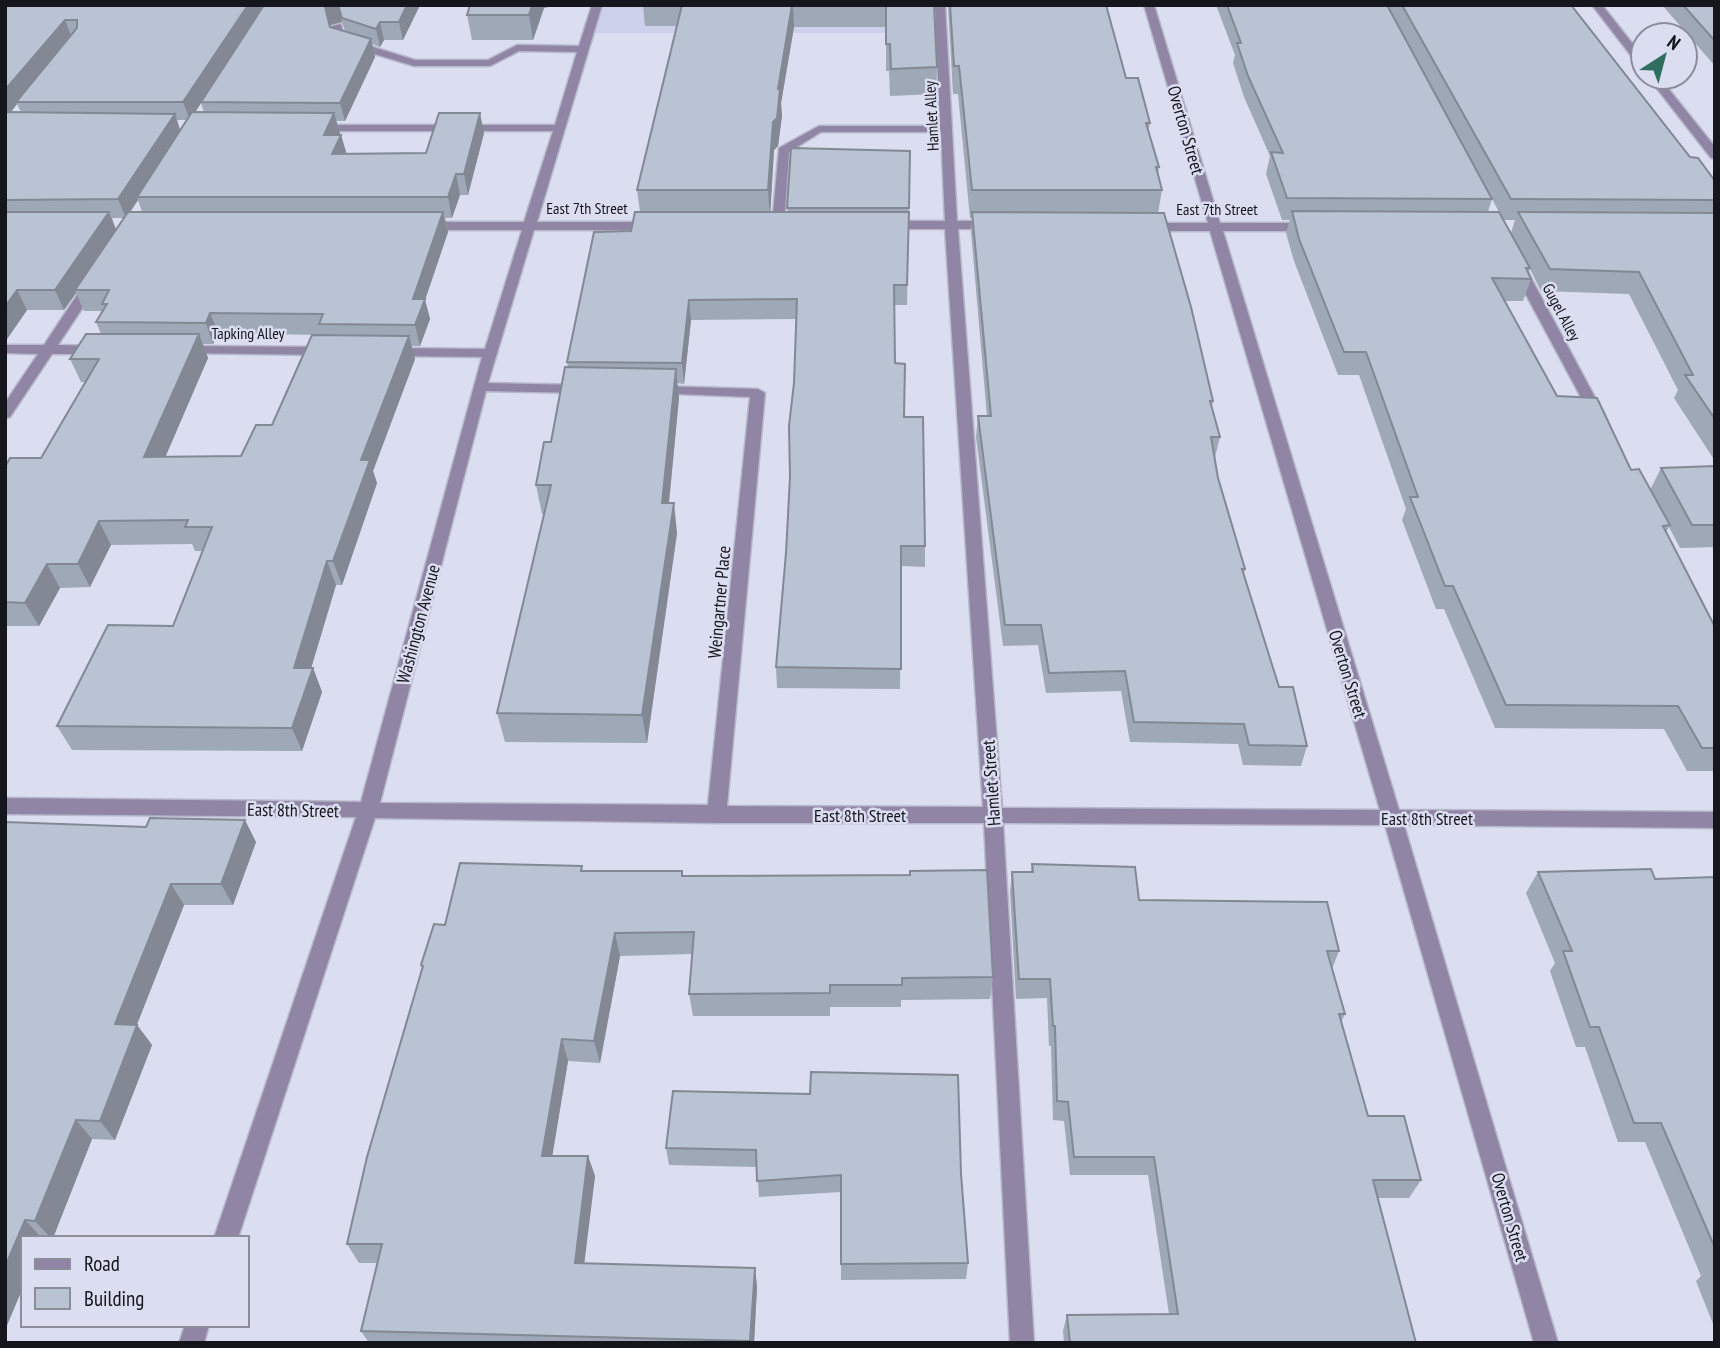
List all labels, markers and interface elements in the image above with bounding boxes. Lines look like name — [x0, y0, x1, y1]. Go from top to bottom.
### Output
north arrow — [1629, 21, 1699, 91]
text: N — [1663, 30, 1685, 55]
street label: Hamlet Alley — [919, 80, 943, 152]
street label: Overton Street — [1162, 83, 1210, 177]
street label: East 7th Street — [546, 198, 628, 218]
street label: East 7th Street — [1176, 199, 1258, 219]
street label: Gugel Alley — [1539, 280, 1585, 344]
street label: Tapking Alley — [211, 323, 285, 343]
street label: Weingartner Place — [703, 545, 735, 659]
street label: Washington Avenue — [391, 562, 445, 686]
street label: Overton Street — [1324, 627, 1372, 721]
street label: Hamlet Street — [977, 739, 1005, 827]
street label: East 8th Street — [247, 798, 339, 822]
street label: East 8th Street — [814, 804, 906, 827]
street label: East 8th Street — [1381, 807, 1473, 830]
street label: Overton Street — [1486, 1170, 1534, 1264]
legend — [21, 1236, 248, 1327]
text: Road — [84, 1250, 120, 1277]
text: Building — [84, 1285, 144, 1312]

